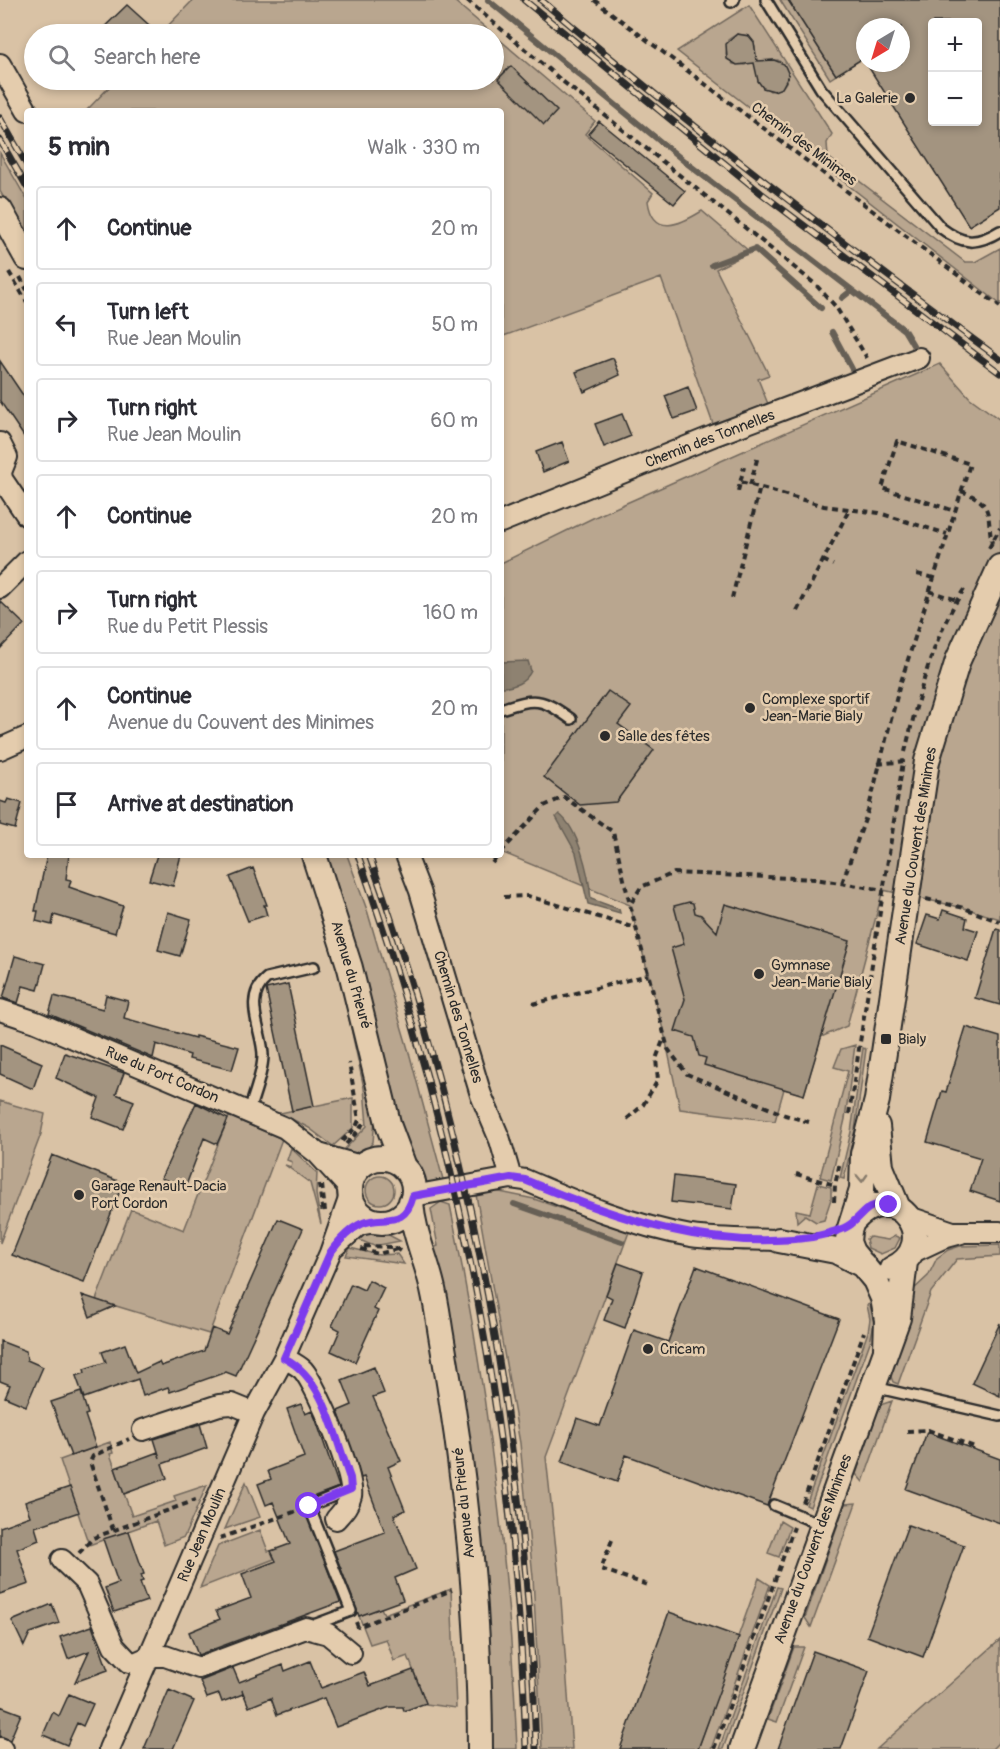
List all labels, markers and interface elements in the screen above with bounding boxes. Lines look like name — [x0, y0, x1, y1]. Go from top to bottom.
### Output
north arrow — [856, 18, 910, 72]
map controls — [928, 18, 982, 126]
button: + — [928, 18, 982, 72]
search box — [24, 24, 504, 90]
icon: search — [45, 41, 78, 74]
text: Search here — [93, 43, 200, 71]
button: − — [928, 72, 982, 126]
place label: La Galerie — [836, 89, 899, 108]
marker: La Galerie — [903, 91, 917, 105]
street label: Chemin des Minimes — [747, 98, 861, 190]
text: 5 min — [48, 131, 110, 163]
text: Walk · 330 m — [367, 135, 480, 160]
icon: ahead — [50, 212, 83, 245]
text: Continue — [107, 214, 191, 242]
text: 20 m — [431, 216, 478, 241]
text: Turn left — [107, 298, 189, 326]
icon: left — [50, 308, 83, 341]
text: 50 m — [431, 312, 478, 337]
text: Rue Jean Moulin — [107, 326, 241, 351]
text: Turn right — [107, 394, 197, 422]
icon: right — [50, 404, 83, 437]
street label: Chemin des Tonnelles — [643, 405, 778, 472]
text: 60 m — [431, 408, 478, 433]
text: Rue Jean Moulin — [107, 422, 241, 447]
icon: ahead — [50, 500, 83, 533]
text: Continue — [107, 502, 191, 530]
text: 20 m — [431, 504, 478, 529]
text: Turn right — [107, 586, 197, 614]
icon: right — [50, 596, 83, 629]
text: 160 m — [423, 600, 478, 625]
text: Rue du Petit Plessis — [107, 614, 268, 639]
text: Continue — [107, 682, 191, 710]
place label: Complexe sportif Jean-Marie Bialy — [762, 690, 870, 726]
icon: ahead — [50, 692, 83, 725]
text: 20 m — [431, 696, 478, 721]
marker: Complexe sportif Jean-Marie Bialy — [743, 701, 757, 715]
text: Avenue du Couvent des Minimes — [107, 710, 374, 735]
place label: Salle des fêtes — [617, 727, 710, 746]
marker: Salle des fêtes — [598, 729, 612, 743]
street label: Avenue du Couvent des Minimes — [891, 745, 941, 946]
icon: arrive — [50, 788, 83, 821]
text: Arrive at destination — [107, 790, 293, 818]
street label: Avenue du Prieuré — [326, 919, 376, 1031]
street label: Chemin des Tonnelles — [429, 949, 487, 1086]
place label: Gymnase Jean-Marie Bialy — [771, 956, 872, 992]
marker: Gymnase Jean-Marie Bialy — [752, 967, 766, 981]
place label: Bialy — [898, 1030, 927, 1049]
marker: Bialy — [879, 1032, 893, 1046]
street label: Rue du Port Cordon — [102, 1042, 222, 1108]
one-way arrow — [856, 1173, 868, 1182]
place label: Garage Renault-Dacia Port Cordon — [91, 1177, 227, 1213]
marker: Garage Renault-Dacia Port Cordon — [72, 1188, 86, 1202]
route end — [875, 1191, 901, 1217]
place label: Cricam — [660, 1340, 705, 1359]
marker: Cricam — [641, 1342, 655, 1356]
street label: Avenue du Prieuré — [449, 1446, 479, 1560]
street label: Avenue du Couvent des Minimes — [770, 1451, 856, 1646]
street label: Rue Jean Moulin — [174, 1485, 230, 1585]
route start — [295, 1492, 321, 1518]

